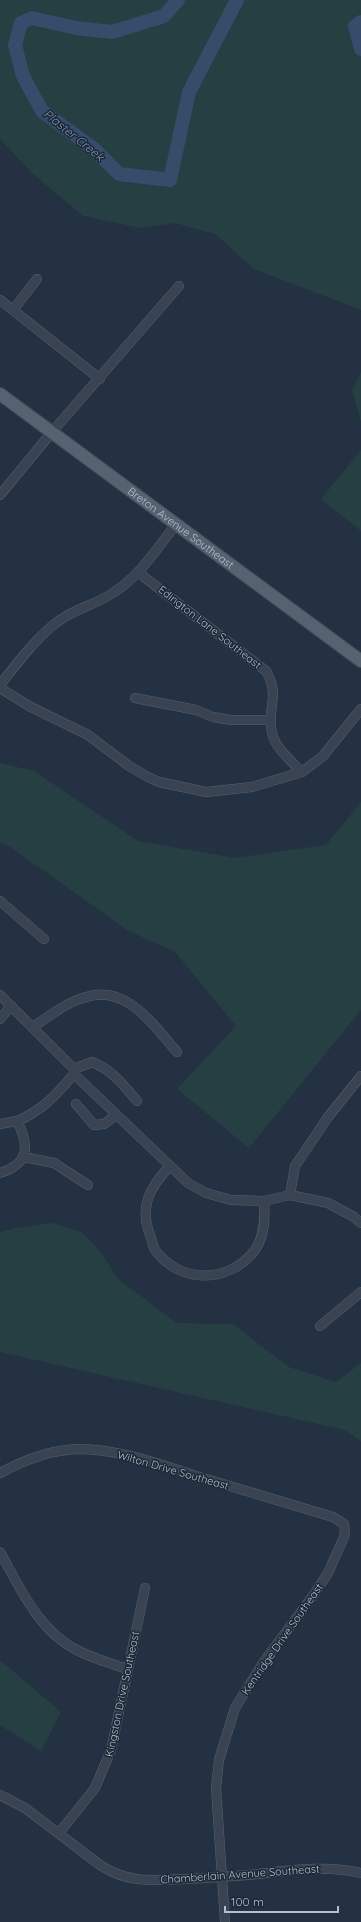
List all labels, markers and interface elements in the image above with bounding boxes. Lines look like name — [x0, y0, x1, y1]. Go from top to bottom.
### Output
water label: Plaster Creek — [41, 106, 109, 165]
street label: Breton Avenue Southeast — [125, 484, 237, 572]
street label: Edington Lane Southeast — [156, 582, 265, 672]
street label: Wilton Drive Southeast — [116, 1447, 231, 1493]
street label: Kentridge Drive Southeast — [238, 1580, 326, 1697]
street label: Kingston Drive Southeast — [102, 1630, 142, 1758]
street label: Chamberlain Avenue Southeast — [160, 1861, 320, 1887]
scale bar — [225, 1888, 338, 1914]
text: 100 m — [231, 1894, 264, 1909]

